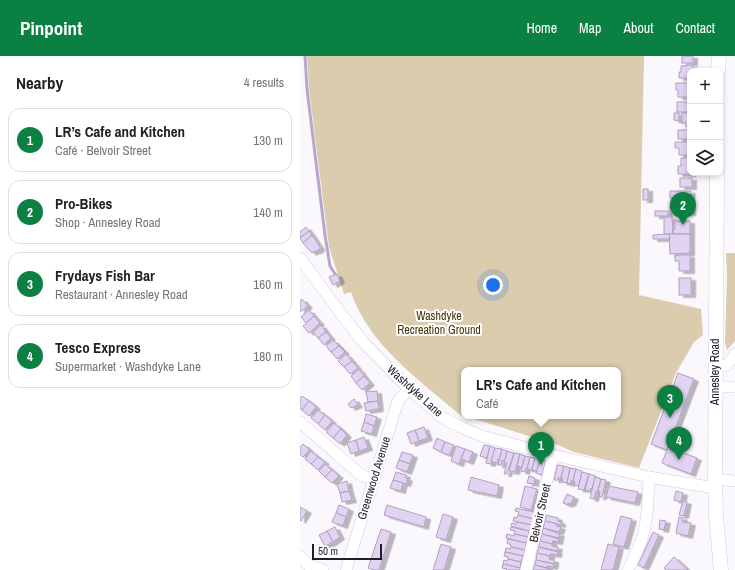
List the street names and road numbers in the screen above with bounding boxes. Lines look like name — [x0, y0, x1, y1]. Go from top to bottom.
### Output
street label: Annesley Road — [707, 339, 723, 406]
street label: Washdyke Lane — [384, 362, 446, 420]
street label: Greenwood Avenue — [354, 434, 394, 522]
street label: Belvoir Street — [525, 482, 555, 544]

